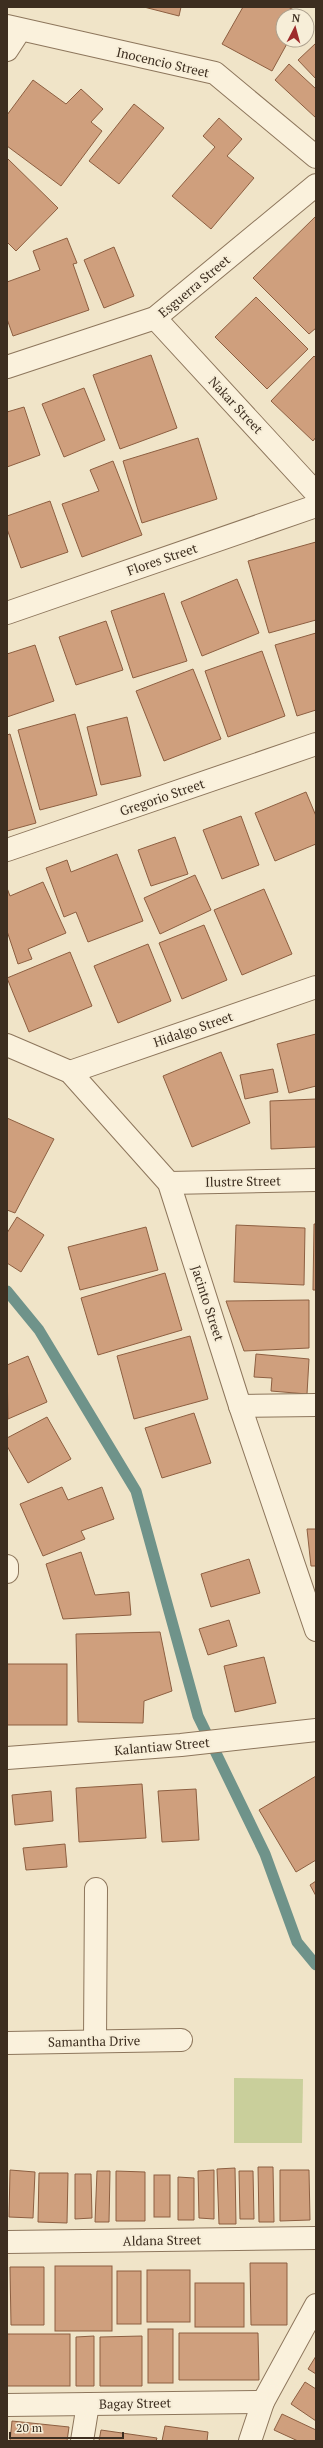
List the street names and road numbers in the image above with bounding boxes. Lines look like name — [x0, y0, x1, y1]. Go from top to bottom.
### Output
street label: Inocencio Street — [115, 43, 211, 81]
street label: Esguerra Street — [154, 251, 234, 321]
street label: Nakar Street — [205, 372, 267, 438]
street label: Flores Street — [124, 539, 200, 579]
street label: Gregorio Street — [117, 774, 207, 820]
street label: Hidalgo Street — [151, 1007, 235, 1051]
street label: Ilustre Street — [205, 1171, 281, 1191]
street label: Jacinto Street — [187, 1263, 229, 1343]
street label: Kalantiaw Street — [114, 1733, 211, 1759]
street label: Samantha Drive — [48, 2031, 140, 2051]
street label: Aldana Street — [122, 2230, 202, 2250]
street label: Bagay Street — [99, 2393, 172, 2413]

